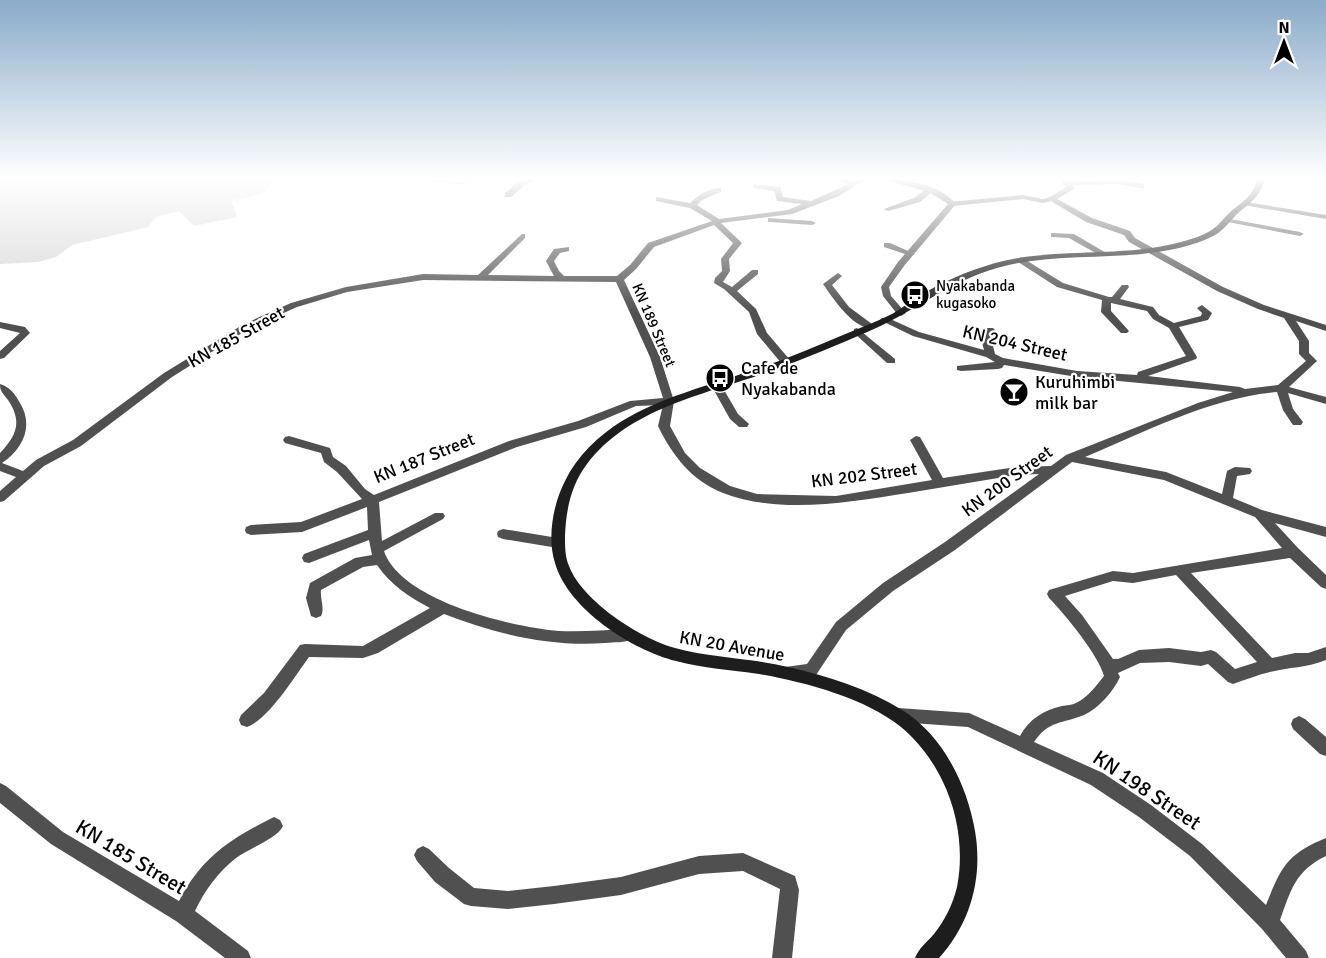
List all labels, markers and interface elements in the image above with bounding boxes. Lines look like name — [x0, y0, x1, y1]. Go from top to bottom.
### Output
north arrow — [1254, 12, 1314, 72]
text: N — [1278, 18, 1290, 38]
place label: Nyakabanda kugasoko — [936, 277, 1015, 312]
bus stop icon: Nyakabanda kugasoko — [899, 279, 931, 311]
street label: KN 189 Street — [628, 280, 680, 370]
street label: KN 185 Street — [184, 301, 288, 373]
street label: KN 204 Street — [960, 320, 1070, 366]
place label: Cafe de Nyakabanda — [741, 357, 836, 400]
bus stop icon: Cafe de Nyakabanda — [704, 362, 736, 394]
place label: Kuruhimbi milk bar — [1035, 371, 1115, 414]
bar icon: Kuruhimbi milk bar — [998, 376, 1030, 408]
street label: KN 187 Street — [370, 428, 478, 488]
street label: KN 200 Street — [957, 441, 1057, 521]
street label: KN 202 Street — [810, 458, 918, 492]
street label: KN 20 Avenue — [678, 626, 786, 666]
street label: KN 198 Street — [1088, 744, 1206, 836]
street label: KN 185 Street — [71, 814, 191, 900]

